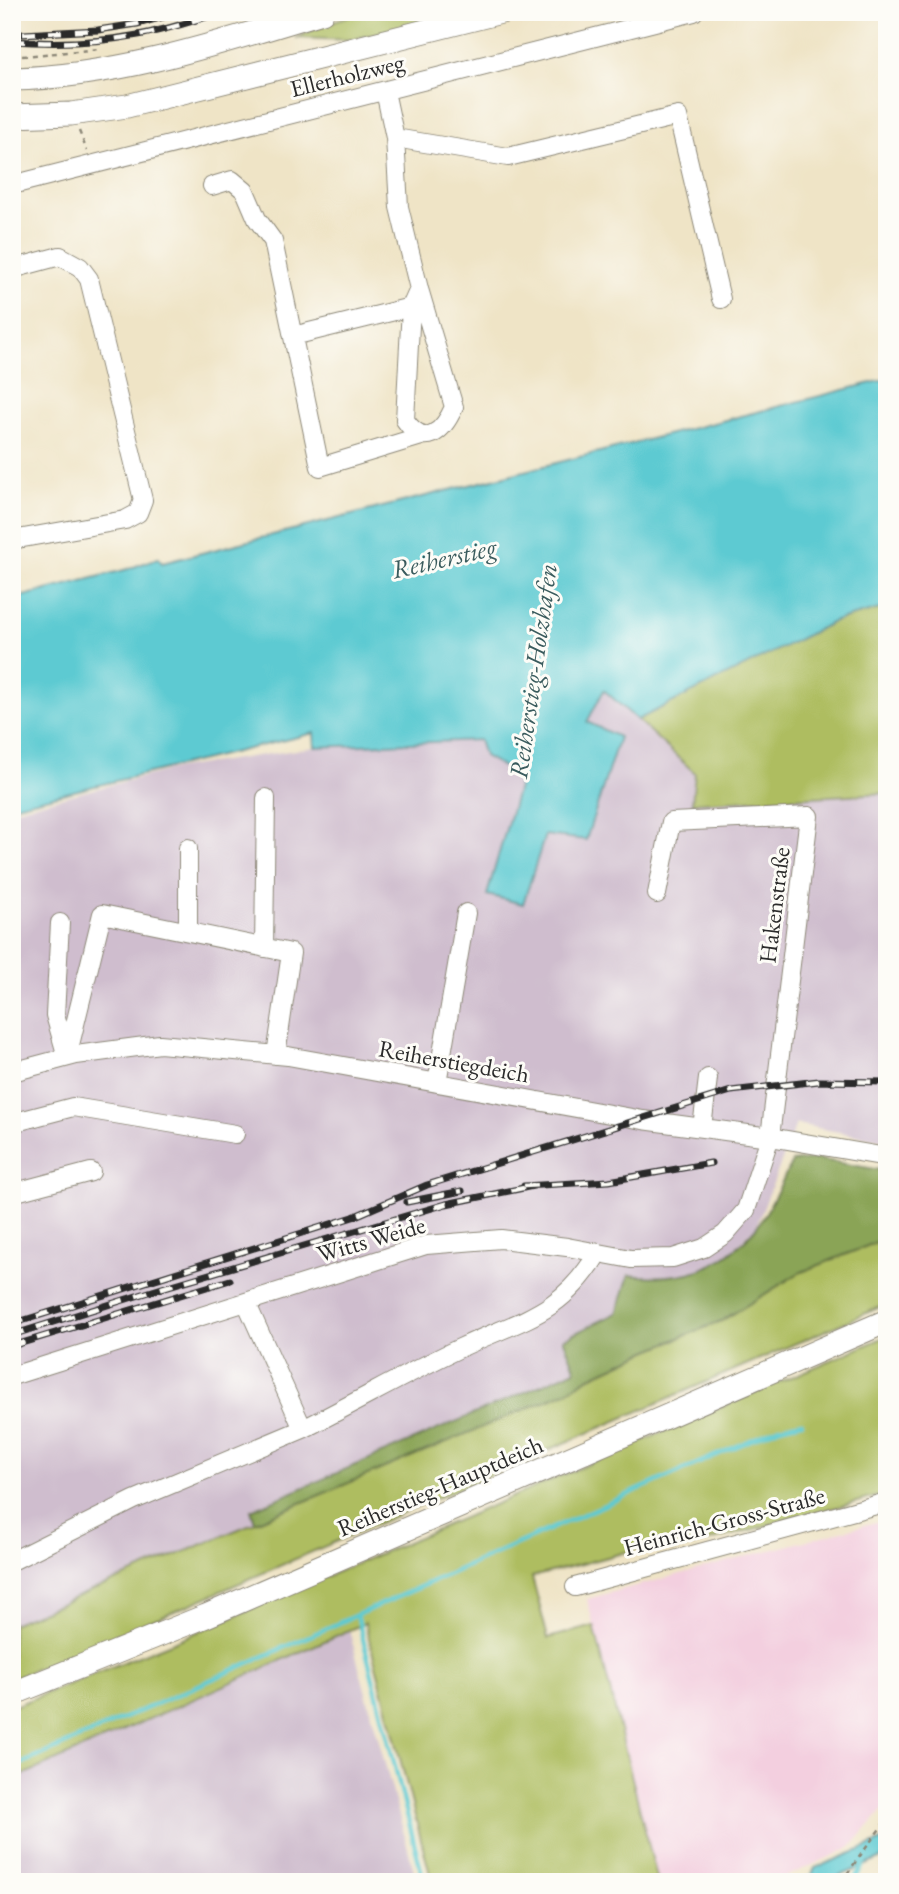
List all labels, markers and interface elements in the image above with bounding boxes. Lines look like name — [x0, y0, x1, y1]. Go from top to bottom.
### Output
street label: Ellerholzweg — [287, 46, 408, 104]
water label: Reiherstieg — [388, 529, 501, 587]
water label: Reiherstieg-Holzhafen — [501, 561, 565, 781]
street label: Hakenstraße — [752, 845, 796, 965]
street label: Reiherstiegdeich — [376, 1032, 532, 1090]
street label: Witts Weide — [313, 1209, 429, 1269]
street label: Reiherstieg-Hauptdeich — [332, 1429, 548, 1543]
street label: Heinrich-Gross-Straße — [620, 1479, 828, 1563]

